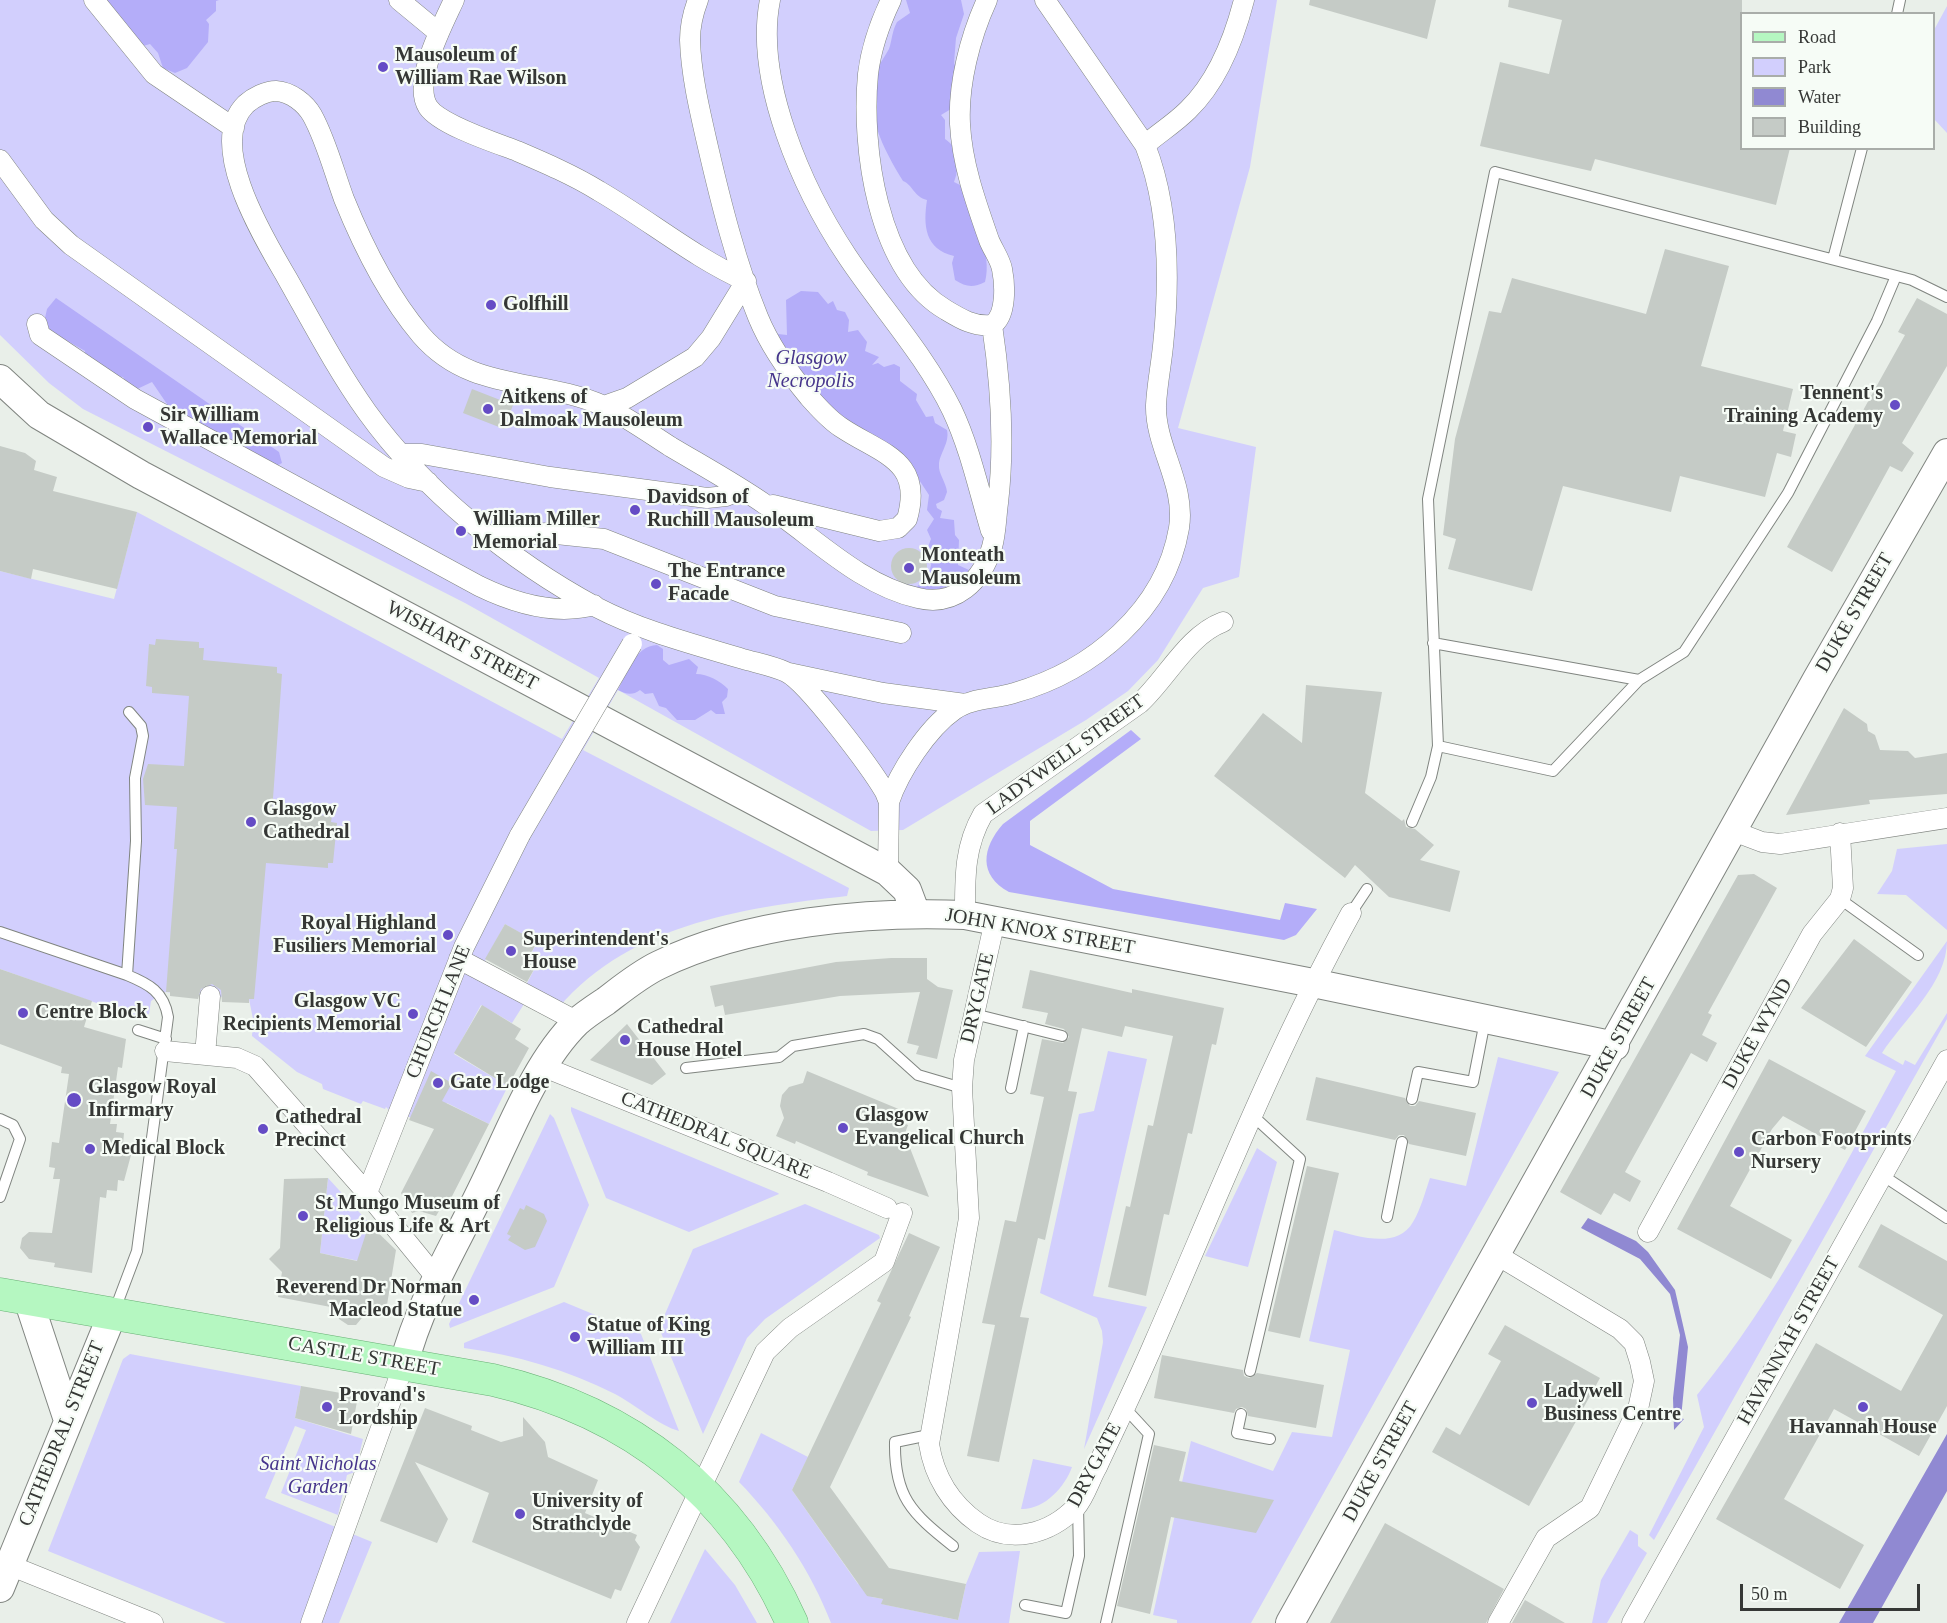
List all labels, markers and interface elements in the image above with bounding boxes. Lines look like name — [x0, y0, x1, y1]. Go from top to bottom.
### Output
legend — [1740, 12, 1935, 150]
text: Road — [1798, 27, 1836, 47]
place label: Mausoleum of William Rae Wilson — [395, 44, 567, 91]
text: Park — [1798, 57, 1831, 77]
marker: Mausoleum of William Rae Wilson — [376, 60, 390, 74]
text: Water — [1798, 87, 1841, 107]
text: Building — [1798, 117, 1861, 137]
place label: Golfhill — [503, 293, 569, 317]
marker: Golfhill — [484, 298, 498, 312]
park label: Glasgow Necropolis — [767, 347, 855, 394]
place label: Tennent's Training Academy — [1724, 382, 1883, 429]
place label: Aitkens of Dalmoak Mausoleum — [500, 386, 683, 433]
marker: Tennent's Training Academy — [1888, 398, 1902, 412]
marker: Aitkens of Dalmoak Mausoleum — [481, 402, 495, 416]
place label: Sir William Wallace Memorial — [160, 404, 317, 451]
marker: Sir William Wallace Memorial — [141, 420, 155, 434]
place label: Davidson of Ruchill Mausoleum — [647, 486, 814, 533]
marker: Davidson of Ruchill Mausoleum — [628, 503, 642, 517]
place label: William Miller Memorial — [473, 508, 600, 555]
marker: William Miller Memorial — [454, 524, 468, 538]
place label: Monteath Mausoleum — [921, 544, 1021, 591]
street label: DUKE STREET — [1811, 549, 1899, 677]
place label: The Entrance Facade — [668, 560, 785, 607]
marker: Monteath Mausoleum — [902, 561, 916, 575]
marker: The Entrance Facade — [649, 577, 663, 591]
street label: WISHART STREET — [382, 596, 542, 696]
street label: LADYWELL STREET — [982, 690, 1150, 820]
place label: Glasgow Cathedral — [263, 798, 350, 845]
marker: Glasgow Cathedral — [244, 815, 258, 829]
street label: JOHN KNOX STREET — [943, 903, 1137, 961]
place label: Royal Highland Fusiliers Memorial — [273, 912, 436, 959]
marker: Royal Highland Fusiliers Memorial — [441, 928, 455, 942]
place label: Superintendent's House — [523, 928, 669, 975]
street label: CHURCH LANE — [401, 942, 477, 1082]
marker: Superintendent's House — [504, 944, 518, 958]
street label: DRYGATE — [956, 950, 1000, 1046]
street label: DUKE STREET — [1576, 974, 1662, 1102]
street label: DUKE WYND — [1718, 975, 1798, 1093]
place label: Glasgow VC Recipients Memorial — [223, 990, 401, 1037]
place label: Centre Block — [35, 1001, 147, 1025]
marker: Centre Block — [16, 1006, 30, 1020]
marker: Glasgow VC Recipients Memorial — [406, 1007, 420, 1021]
place label: Cathedral House Hotel — [637, 1016, 742, 1063]
marker: Cathedral House Hotel — [618, 1033, 632, 1047]
place label: Gate Lodge — [450, 1071, 549, 1095]
place label: Glasgow Royal Infirmary — [88, 1076, 216, 1123]
marker: Gate Lodge — [431, 1076, 445, 1090]
street label: CATHEDRAL SQUARE — [617, 1087, 815, 1185]
marker: Glasgow Royal Infirmary — [65, 1091, 83, 1109]
place label: Glasgow Evangelical Church — [855, 1104, 1024, 1151]
place label: Cathedral Precinct — [275, 1106, 362, 1153]
marker: Glasgow Evangelical Church — [836, 1121, 850, 1135]
marker: Cathedral Precinct — [256, 1122, 270, 1136]
place label: Carbon Footprints Nursery — [1751, 1128, 1912, 1175]
place label: Medical Block — [102, 1137, 225, 1161]
marker: Medical Block — [83, 1142, 97, 1156]
marker: Carbon Footprints Nursery — [1732, 1145, 1746, 1159]
place label: St Mungo Museum of Religious Life & Art — [315, 1192, 500, 1239]
marker: St Mungo Museum of Religious Life & Art — [296, 1209, 310, 1223]
street label: HAVANNAH STREET — [1733, 1253, 1845, 1429]
place label: Reverend Dr Norman Macleod Statue — [276, 1276, 462, 1323]
marker: Reverend Dr Norman Macleod Statue — [467, 1293, 481, 1307]
place label: Statue of King William III — [587, 1314, 710, 1361]
marker: Statue of King William III — [568, 1330, 582, 1344]
street label: CASTLE STREET — [286, 1332, 442, 1382]
street label: CATHEDRAL STREET — [14, 1338, 110, 1530]
place label: Ladywell Business Centre — [1544, 1380, 1681, 1427]
place label: Provand's Lordship — [339, 1384, 425, 1431]
marker: Ladywell Business Centre — [1525, 1396, 1539, 1410]
street label: DUKE STREET — [1338, 1398, 1424, 1526]
marker: Provand's Lordship — [320, 1400, 334, 1414]
marker: Havannah House — [1856, 1400, 1870, 1414]
place label: Havannah House — [1789, 1416, 1937, 1440]
street label: DRYGATE — [1063, 1419, 1127, 1511]
park label: Saint Nicholas Garden — [259, 1453, 377, 1500]
place label: University of Strathclyde — [532, 1490, 643, 1537]
marker: University of Strathclyde — [513, 1507, 527, 1521]
scale bar — [1743, 1572, 1923, 1610]
text: 50 m — [1751, 1584, 1788, 1604]

